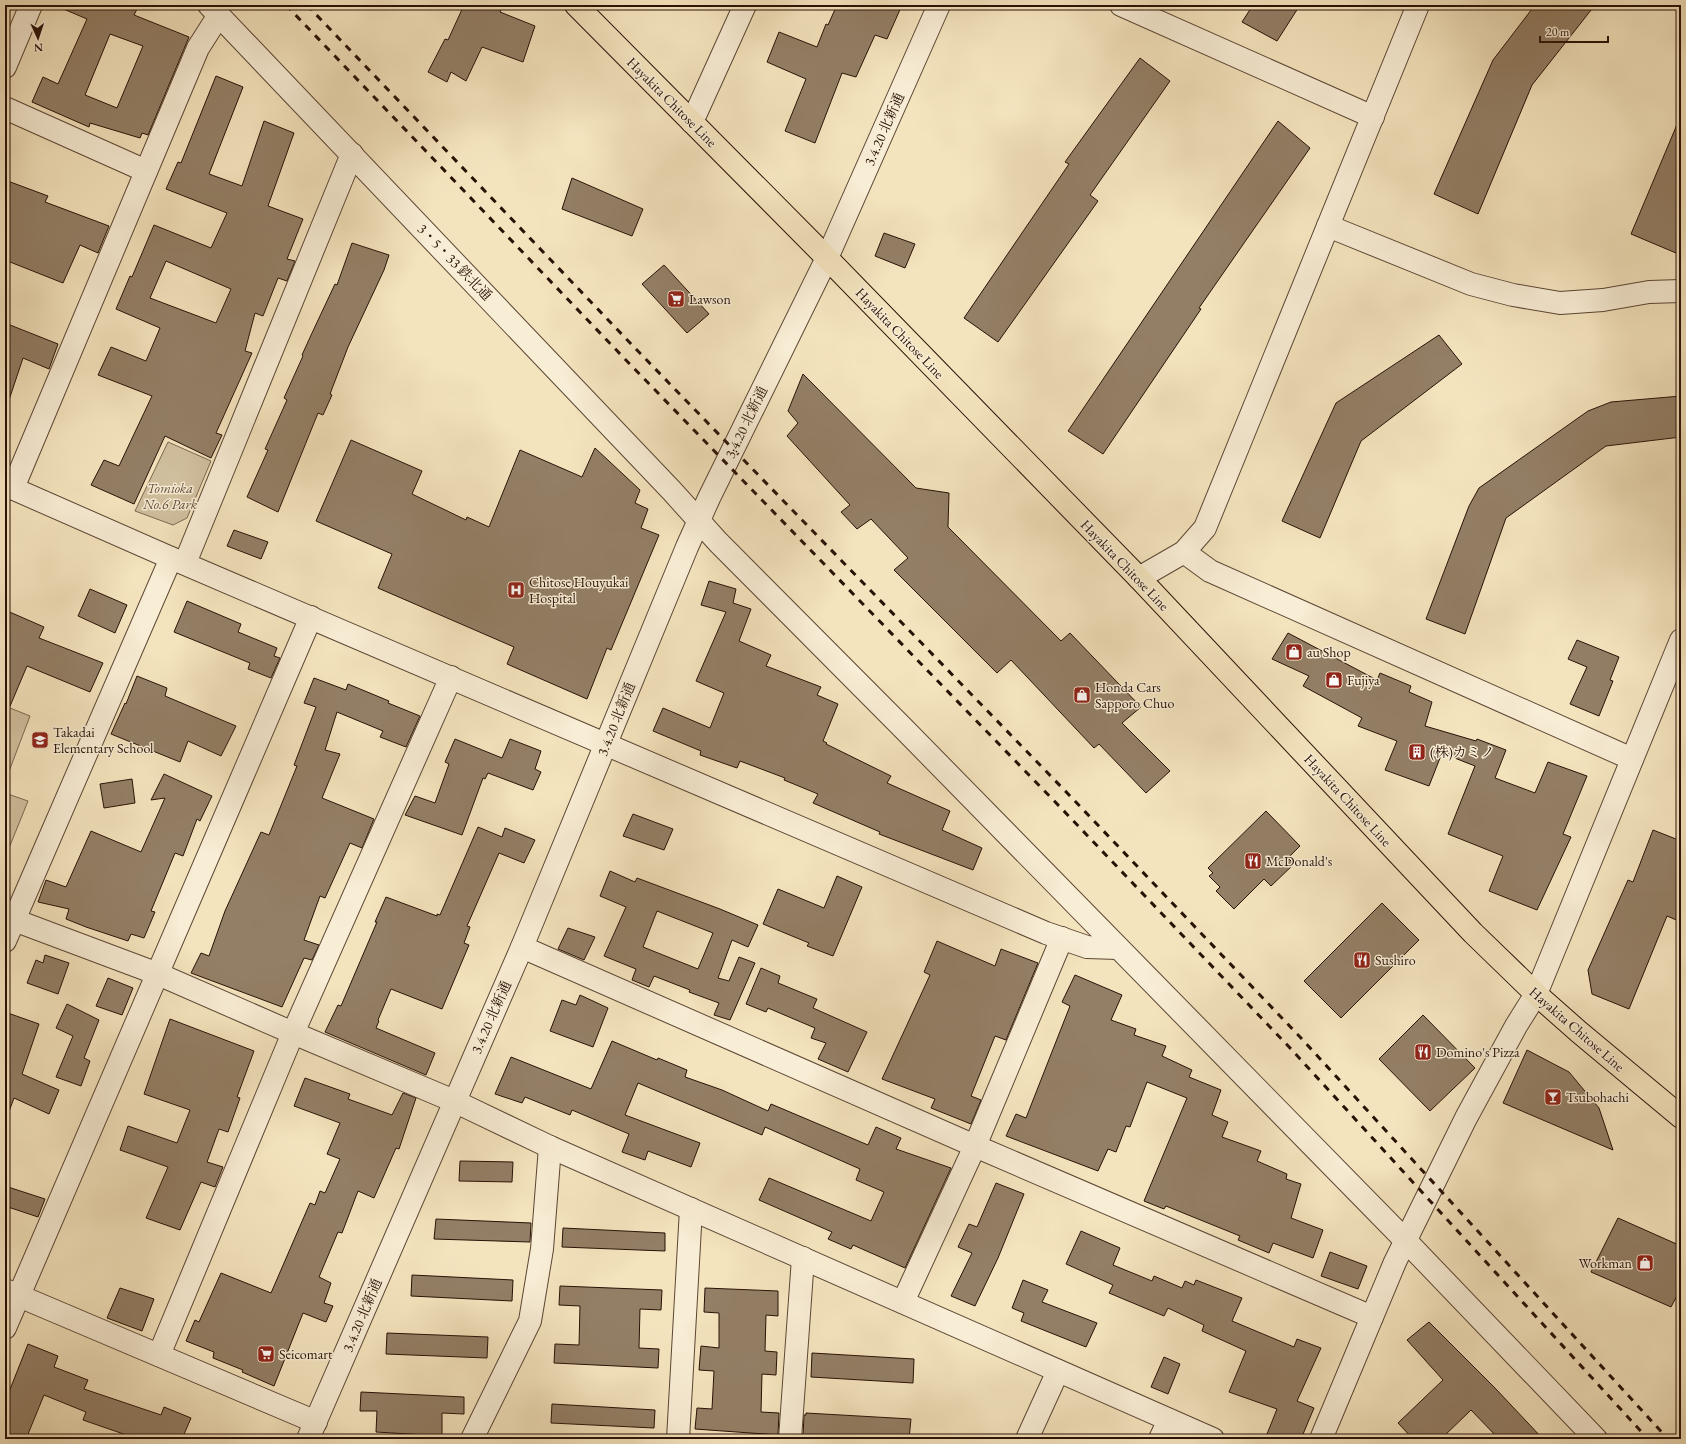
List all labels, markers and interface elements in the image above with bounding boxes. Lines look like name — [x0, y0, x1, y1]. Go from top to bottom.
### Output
north arrow — [18, 18, 58, 58]
scale bar — [1540, 18, 1608, 44]
text: 20 m — [1546, 24, 1570, 40]
text: N — [34, 41, 43, 55]
street label: Hayakita Chitose Line — [623, 53, 721, 151]
street label: 3.4.20 北新通 — [860, 90, 908, 168]
street label: 3・5・33 鉄北通 — [414, 220, 496, 304]
street label: Hayakita Chitose Line — [852, 284, 949, 383]
supermarket icon: Lawson — [666, 289, 686, 309]
place label: Lawson — [689, 290, 732, 308]
street label: 3.4.20 北新通 — [721, 383, 771, 461]
park label: Tomioka No.6 Park — [142, 479, 198, 513]
street label: Hayakita Chitose Line — [1077, 516, 1174, 615]
place label: Chitose Houyukai Hospital — [529, 573, 629, 607]
hospital icon: Chitose Houyukai Hospital — [506, 580, 526, 600]
shop icon: au Shop — [1284, 642, 1304, 662]
place label: au Shop — [1307, 643, 1351, 661]
shop icon: Fujiya — [1324, 670, 1344, 690]
place label: Fujiya — [1347, 671, 1380, 689]
place label: Honda Cars Sapporo Chuo — [1095, 678, 1174, 712]
street label: 3.4.20 北新通 — [593, 679, 639, 759]
shop icon: Honda Cars Sapporo Chuo — [1072, 685, 1092, 705]
place label: Takadai Elementary School — [53, 723, 154, 757]
school or university icon: Takadai Elementary School — [30, 730, 50, 750]
building icon: (株)カミノ — [1407, 742, 1427, 762]
place label: (株)カミノ — [1430, 743, 1495, 761]
street label: Hayakita Chitose Line — [1300, 750, 1396, 850]
restaurant icon: McDonald's — [1243, 851, 1263, 871]
place label: McDonald's — [1266, 852, 1333, 870]
restaurant icon: Sushiro — [1352, 950, 1372, 970]
place label: Sushiro — [1375, 951, 1416, 969]
street label: 3.4.20 北新通 — [467, 978, 515, 1056]
street label: Hayakita Chitose Line — [1526, 983, 1629, 1076]
restaurant icon: Domino's Pizza — [1413, 1042, 1433, 1062]
place label: Domino's Pizza — [1436, 1043, 1520, 1061]
bar icon: Tsubohachi — [1543, 1087, 1563, 1107]
place label: Tsubohachi — [1566, 1088, 1630, 1106]
shop icon: Workman — [1635, 1253, 1655, 1273]
place label: Workman — [1579, 1254, 1633, 1272]
street label: 3.4.20 北新通 — [338, 1276, 386, 1354]
supermarket icon: Seicomart — [256, 1344, 276, 1364]
place label: Seicomart — [279, 1345, 333, 1363]

